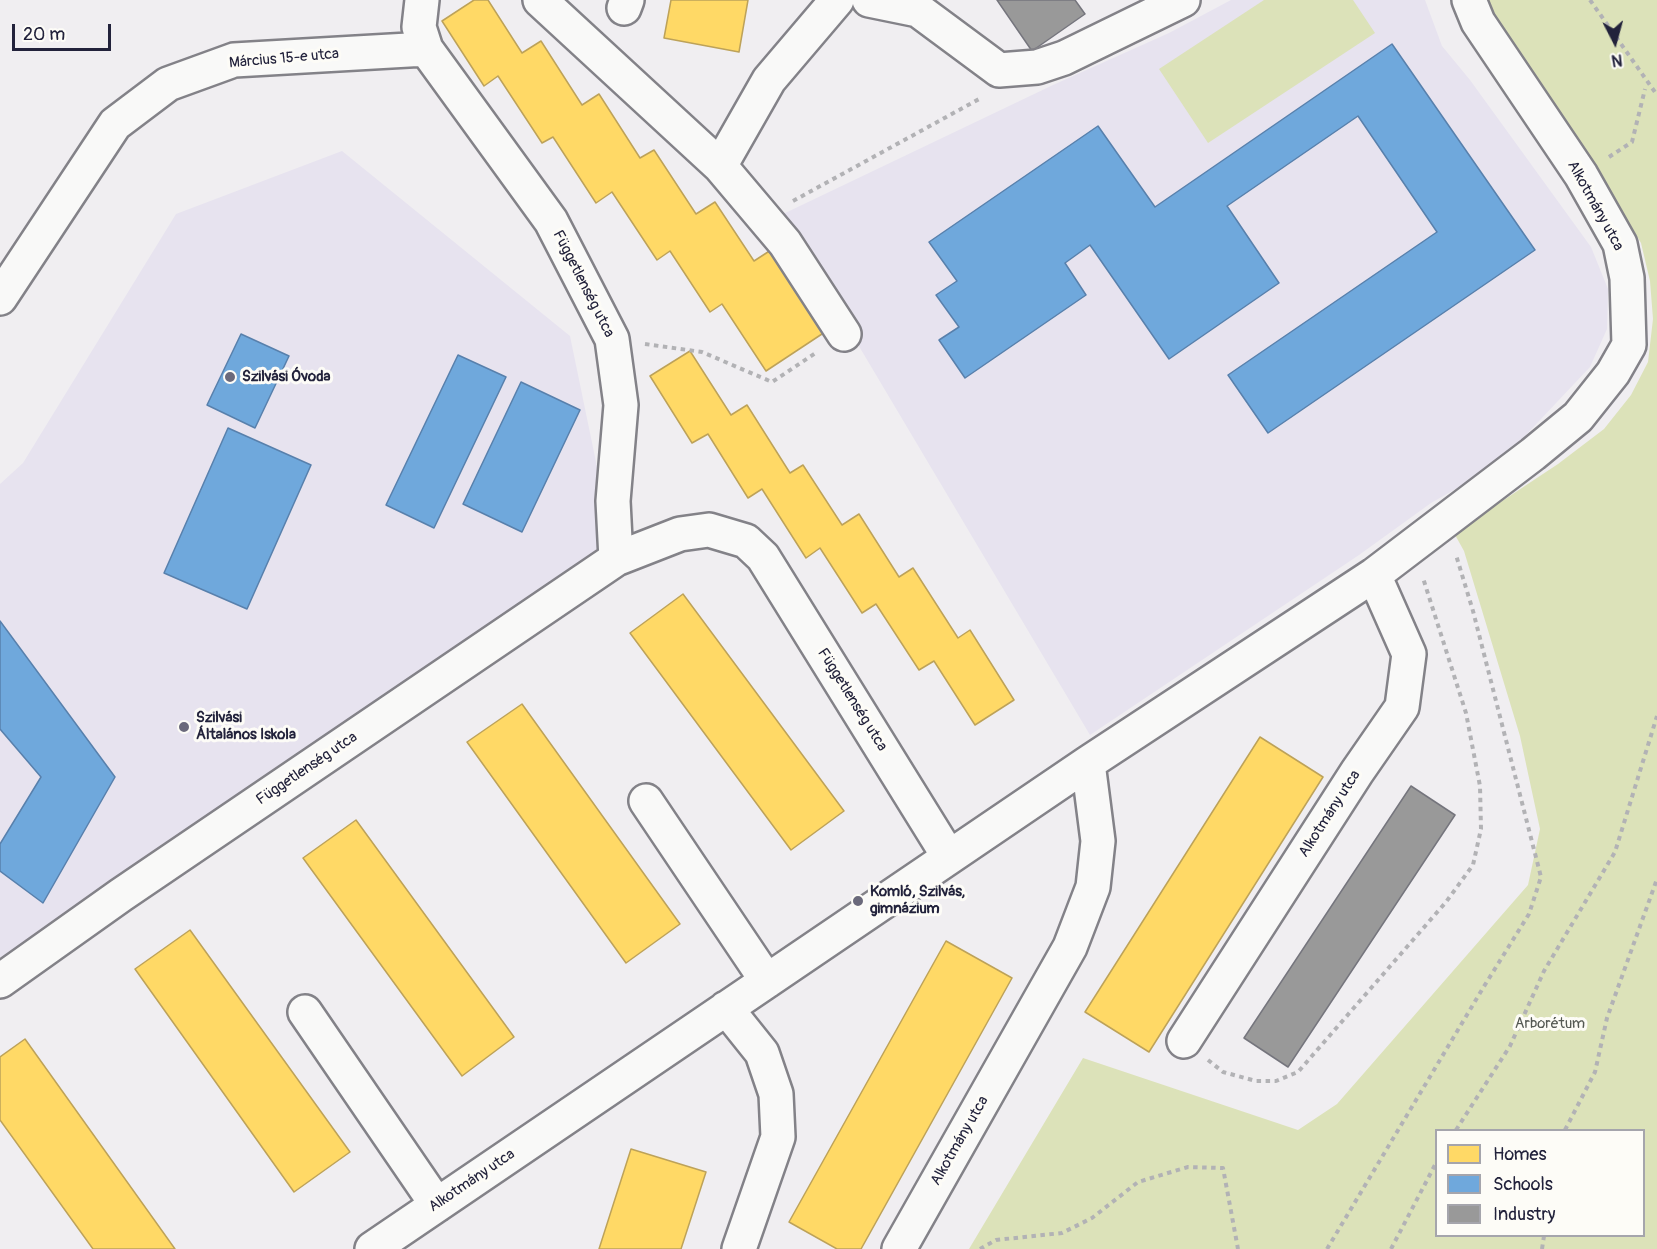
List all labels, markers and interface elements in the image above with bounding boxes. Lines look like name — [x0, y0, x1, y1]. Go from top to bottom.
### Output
scale bar — [15, 12, 114, 50]
north arrow — [1585, 12, 1645, 72]
text: 20 m — [23, 23, 65, 46]
street label: Március 15-e utca — [228, 45, 340, 73]
text: N — [1610, 49, 1623, 70]
street label: Alkotmány utca — [1563, 158, 1627, 254]
street label: Függetlenség utca — [548, 227, 618, 341]
place label: Szilvási Óvoda — [242, 368, 330, 386]
marker: Szilvási Óvoda — [223, 370, 237, 384]
street label: Függetlenség utca — [813, 645, 891, 755]
place label: Szilvási Általános Iskola — [196, 709, 296, 744]
marker: Szilvási Általános Iskola — [177, 720, 191, 734]
street label: Függetlenség utca — [253, 729, 361, 809]
street label: Alkotmány utca — [1295, 767, 1365, 861]
place label: Komló, Szilvás, gimnázium — [870, 883, 965, 918]
marker: Komló, Szilvás, gimnázium — [851, 894, 865, 908]
park label: Arborétum — [1515, 1015, 1585, 1033]
street label: Alkotmány utca — [927, 1093, 993, 1189]
legend — [1435, 1129, 1645, 1237]
text: Homes — [1493, 1143, 1546, 1166]
street label: Alkotmány utca — [426, 1146, 518, 1216]
text: Schools — [1493, 1173, 1553, 1196]
text: Industry — [1493, 1203, 1556, 1226]

